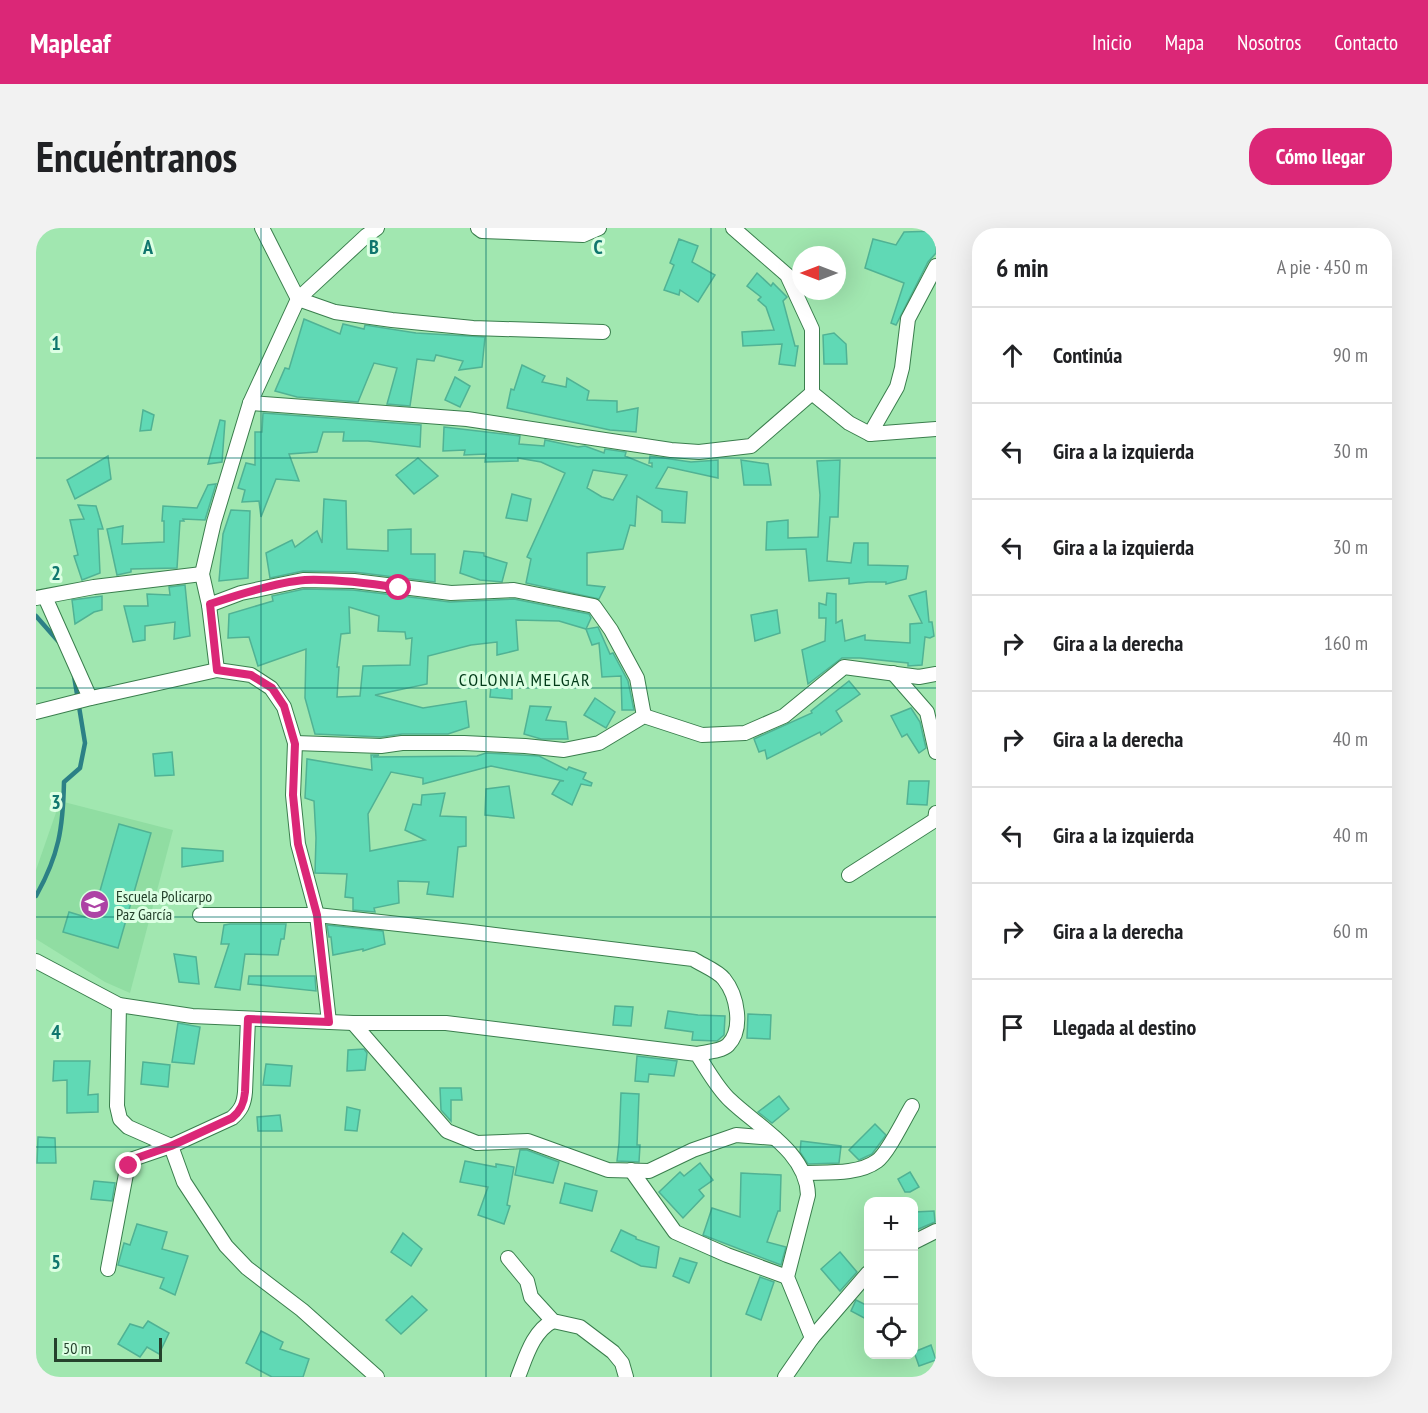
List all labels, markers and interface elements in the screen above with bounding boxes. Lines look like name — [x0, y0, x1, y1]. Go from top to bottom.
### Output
text: Mapleaf — [30, 24, 111, 61]
text: Inicio — [1092, 29, 1132, 56]
text: Mapa — [1165, 29, 1204, 56]
text: Nosotros — [1237, 29, 1301, 56]
text: Contacto — [1334, 29, 1398, 56]
button: Cómo llegar — [1249, 128, 1392, 185]
text: Encuéntranos — [36, 129, 237, 184]
text: A — [142, 234, 154, 260]
text: B — [369, 234, 379, 260]
text: C — [593, 234, 603, 260]
north arrow — [792, 246, 846, 300]
text: 6 min — [996, 251, 1049, 284]
text: A pie · 450 m — [1277, 254, 1368, 280]
text: 1 — [51, 330, 61, 356]
icon: ahead — [996, 339, 1029, 372]
text: Continúa — [1053, 341, 1122, 369]
text: 90 m — [1333, 342, 1368, 368]
icon: left — [996, 435, 1029, 468]
text: Gira a la izquierda — [1053, 437, 1194, 465]
text: 30 m — [1333, 438, 1368, 464]
icon: left — [996, 531, 1029, 564]
text: Gira a la izquierda — [1053, 533, 1194, 561]
text: 30 m — [1333, 534, 1368, 560]
text: 2 — [51, 560, 61, 586]
route start — [385, 574, 411, 600]
icon: right — [996, 627, 1029, 660]
text: Gira a la derecha — [1053, 629, 1183, 657]
text: 160 m — [1324, 630, 1368, 656]
district label: COLONIA MELGAR — [459, 668, 591, 691]
icon: right — [996, 723, 1029, 756]
text: Gira a la derecha — [1053, 725, 1183, 753]
text: 40 m — [1333, 726, 1368, 752]
text: 3 — [51, 789, 61, 815]
icon: left — [996, 819, 1029, 852]
text: Gira a la izquierda — [1053, 821, 1194, 849]
text: 40 m — [1333, 822, 1368, 848]
place label: Escuela Policarpo Paz García — [116, 886, 212, 924]
school or university icon: Escuela Policarpo Paz García — [79, 889, 111, 921]
icon: right — [996, 915, 1029, 948]
text: Gira a la derecha — [1053, 917, 1183, 945]
text: 60 m — [1333, 918, 1368, 944]
icon: arrive — [996, 1011, 1029, 1044]
text: Llegada al destino — [1053, 1013, 1196, 1041]
text: 4 — [51, 1019, 61, 1045]
route end — [115, 1152, 141, 1178]
map controls — [864, 1197, 918, 1359]
button: + — [864, 1197, 918, 1251]
text: 5 — [51, 1249, 61, 1275]
button: − — [864, 1251, 918, 1305]
button: locate — [864, 1305, 918, 1359]
scale bar — [54, 1335, 162, 1362]
text: 50 m — [63, 1338, 91, 1358]

